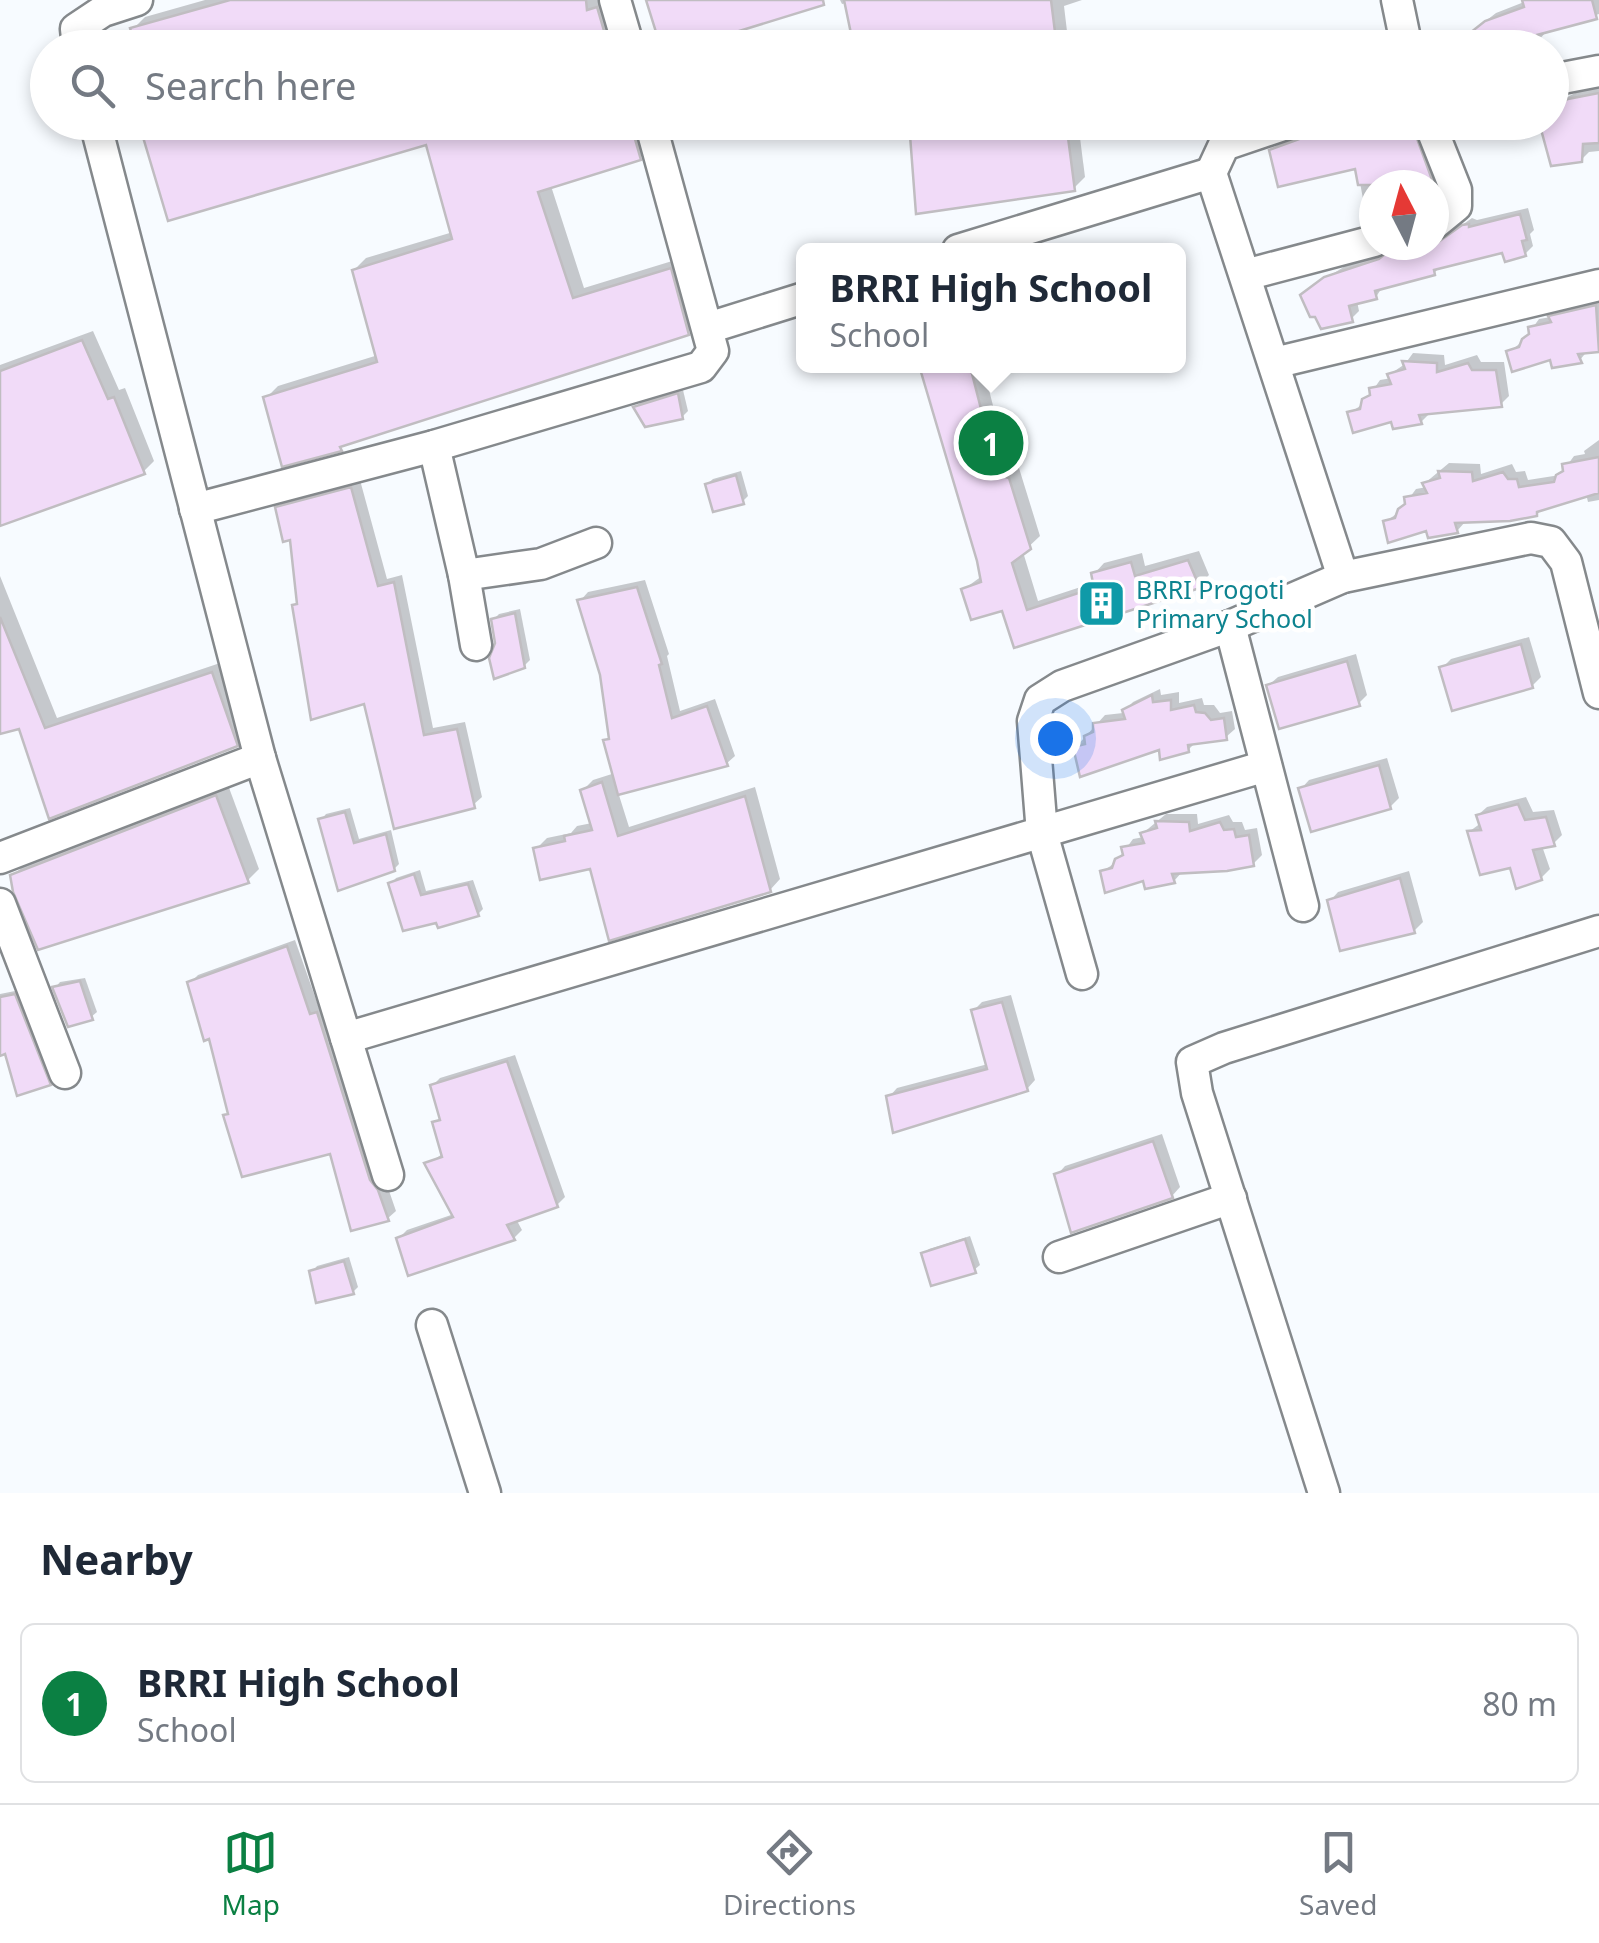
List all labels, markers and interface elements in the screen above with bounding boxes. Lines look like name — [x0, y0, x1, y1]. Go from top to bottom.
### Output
search box — [30, 30, 1569, 140]
icon: search — [65, 58, 120, 113]
text: Search here — [145, 59, 356, 111]
north arrow — [1359, 170, 1449, 260]
popup — [796, 243, 1186, 373]
text: BRRI High School — [830, 261, 1152, 313]
text: School — [830, 313, 929, 356]
pin: 1 — [958, 406, 1024, 480]
place label: BRRI Progoti Primary School — [1136, 572, 1313, 635]
building icon: BRRI Progoti Primary School — [1075, 577, 1127, 629]
your location — [1030, 713, 1081, 764]
text: Nearby — [40, 1530, 193, 1587]
text: BRRI High School — [137, 1656, 460, 1708]
text: 1 — [65, 1682, 84, 1725]
text: 80 m — [1482, 1682, 1557, 1725]
text: School — [137, 1708, 237, 1751]
tab: Map — [222, 1825, 280, 1923]
tab: Directions — [723, 1825, 856, 1923]
tab: Saved — [1299, 1825, 1377, 1923]

